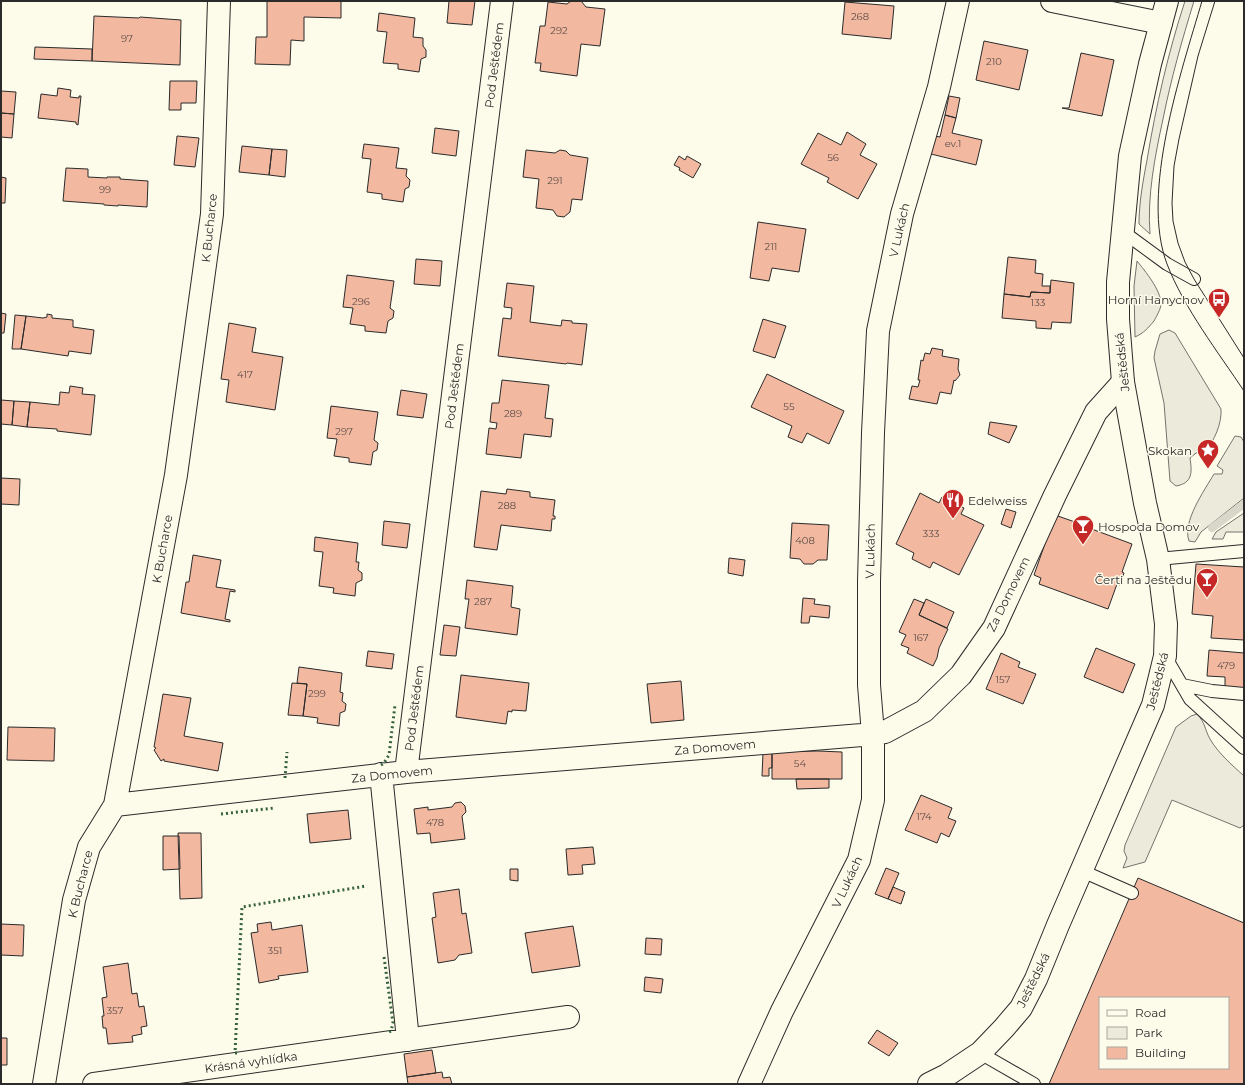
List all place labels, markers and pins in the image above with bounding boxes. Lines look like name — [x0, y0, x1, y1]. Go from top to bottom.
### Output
bus stop icon: Horní Hanychov — [1206, 286, 1232, 319]
place label: Horní Hanychov — [1108, 292, 1204, 307]
place icon: Skokan — [1195, 437, 1221, 470]
place label: Skokan — [1148, 443, 1192, 458]
restaurant icon: Edelweiss — [940, 487, 966, 520]
place label: Edelweiss — [968, 493, 1027, 508]
bar icon: Hospoda Domov — [1070, 513, 1096, 546]
place label: Hospoda Domov — [1098, 519, 1200, 534]
bar icon: Čerti na Ještědu — [1194, 566, 1220, 599]
place label: Čerti na Ještědu — [1095, 572, 1192, 587]

